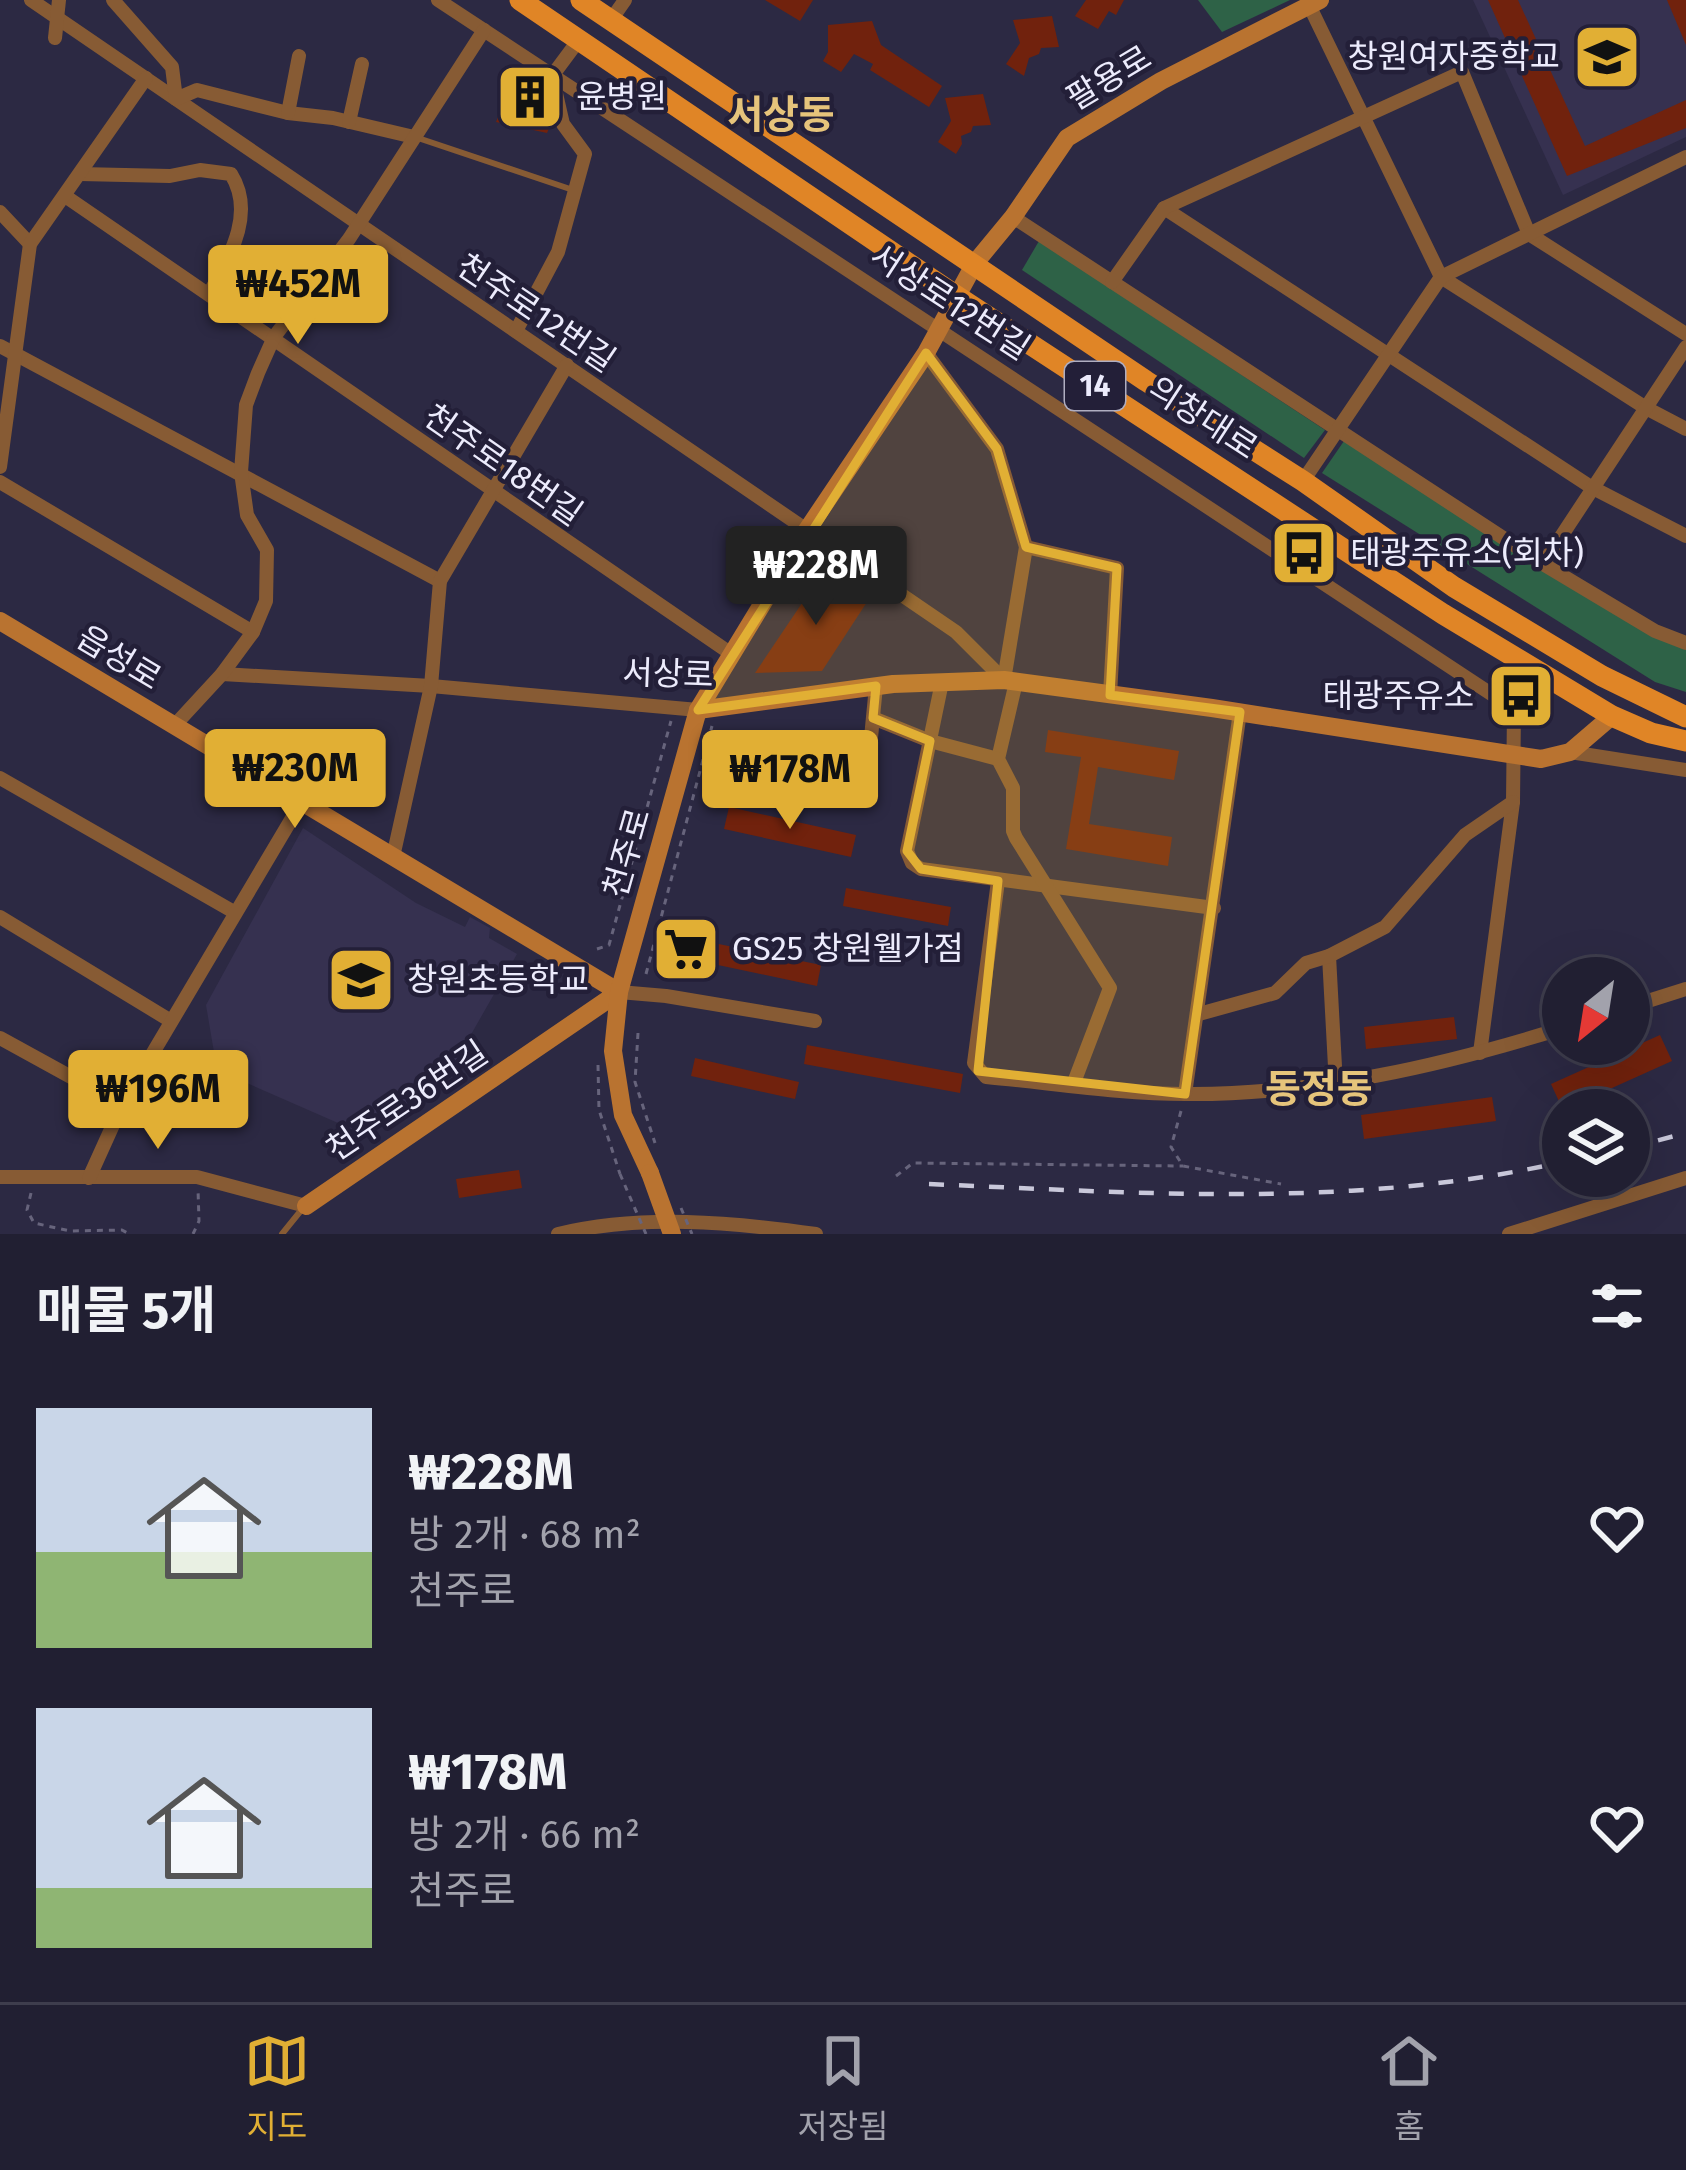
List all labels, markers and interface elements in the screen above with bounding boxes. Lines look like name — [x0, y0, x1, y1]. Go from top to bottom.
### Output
school or university icon: 창원여자중학교 — [1572, 22, 1642, 92]
street label: 팔용로 — [1060, 37, 1158, 119]
place label: 창원여자중학교 — [1347, 37, 1560, 77]
building icon: 윤병원 — [495, 62, 565, 132]
place label: 윤병원 — [576, 77, 667, 117]
district label: 서상동 — [727, 92, 835, 138]
street label: 서상로12번길 — [863, 236, 1037, 368]
pin: ₩452M — [214, 245, 382, 347]
street label: 천주로12번길 — [449, 245, 623, 381]
text: ₩452M — [235, 261, 361, 307]
road number: 14 — [1065, 362, 1125, 410]
street label: 의창대로 — [1141, 368, 1265, 468]
street label: 천주로18번길 — [416, 396, 590, 534]
bus stop icon: 태광주유소(회차) — [1269, 518, 1339, 588]
pin: ₩228M — [732, 526, 900, 628]
place label: 태광주유소(회차) — [1350, 533, 1584, 573]
text: ₩228M — [753, 542, 879, 588]
street label: 읍성로 — [70, 617, 168, 699]
street label: 서상로 — [622, 652, 714, 696]
bus stop icon: 태광주유소 — [1486, 661, 1556, 731]
place label: 태광주유소 — [1322, 676, 1474, 716]
pin: ₩230M — [211, 729, 379, 831]
pin: ₩178M — [706, 730, 874, 832]
text: ₩230M — [232, 745, 358, 791]
text: ₩178M — [729, 746, 851, 792]
street label: 천주로 — [595, 804, 659, 902]
supermarket icon: GS25 창원웰가점 — [651, 914, 721, 984]
place label: GS25 창원웰가점 — [732, 929, 964, 969]
school or university icon: 창원초등학교 — [326, 945, 396, 1015]
north arrow — [1542, 957, 1650, 1065]
map controls — [1542, 957, 1650, 1197]
place label: 창원초등학교 — [407, 960, 589, 1000]
street label: 천주로36번길 — [319, 1032, 495, 1170]
pin: ₩196M — [74, 1050, 242, 1152]
text: ₩196M — [95, 1066, 221, 1112]
district label: 동정동 — [1265, 1066, 1373, 1112]
button: layers — [1542, 1089, 1650, 1197]
icon: filters — [1584, 1273, 1650, 1339]
text: 매물 5개 — [36, 1280, 216, 1342]
text: ₩228M — [408, 1441, 574, 1503]
icon: home — [132, 1456, 276, 1600]
icon: heart — [1584, 1495, 1650, 1561]
text: 방 2개 · 68 m² — [408, 1512, 641, 1558]
text: 천주로 — [408, 1568, 516, 1614]
text: ₩178M — [408, 1741, 567, 1803]
icon: home — [132, 1756, 276, 1900]
icon: heart — [1584, 1795, 1650, 1861]
text: 방 2개 · 66 m² — [408, 1812, 640, 1858]
text: 천주로 — [408, 1868, 516, 1914]
tab: 지도 — [244, 2028, 310, 2148]
tab: 저장됨 — [797, 2028, 889, 2148]
tab: 홈 — [1376, 2028, 1442, 2148]

